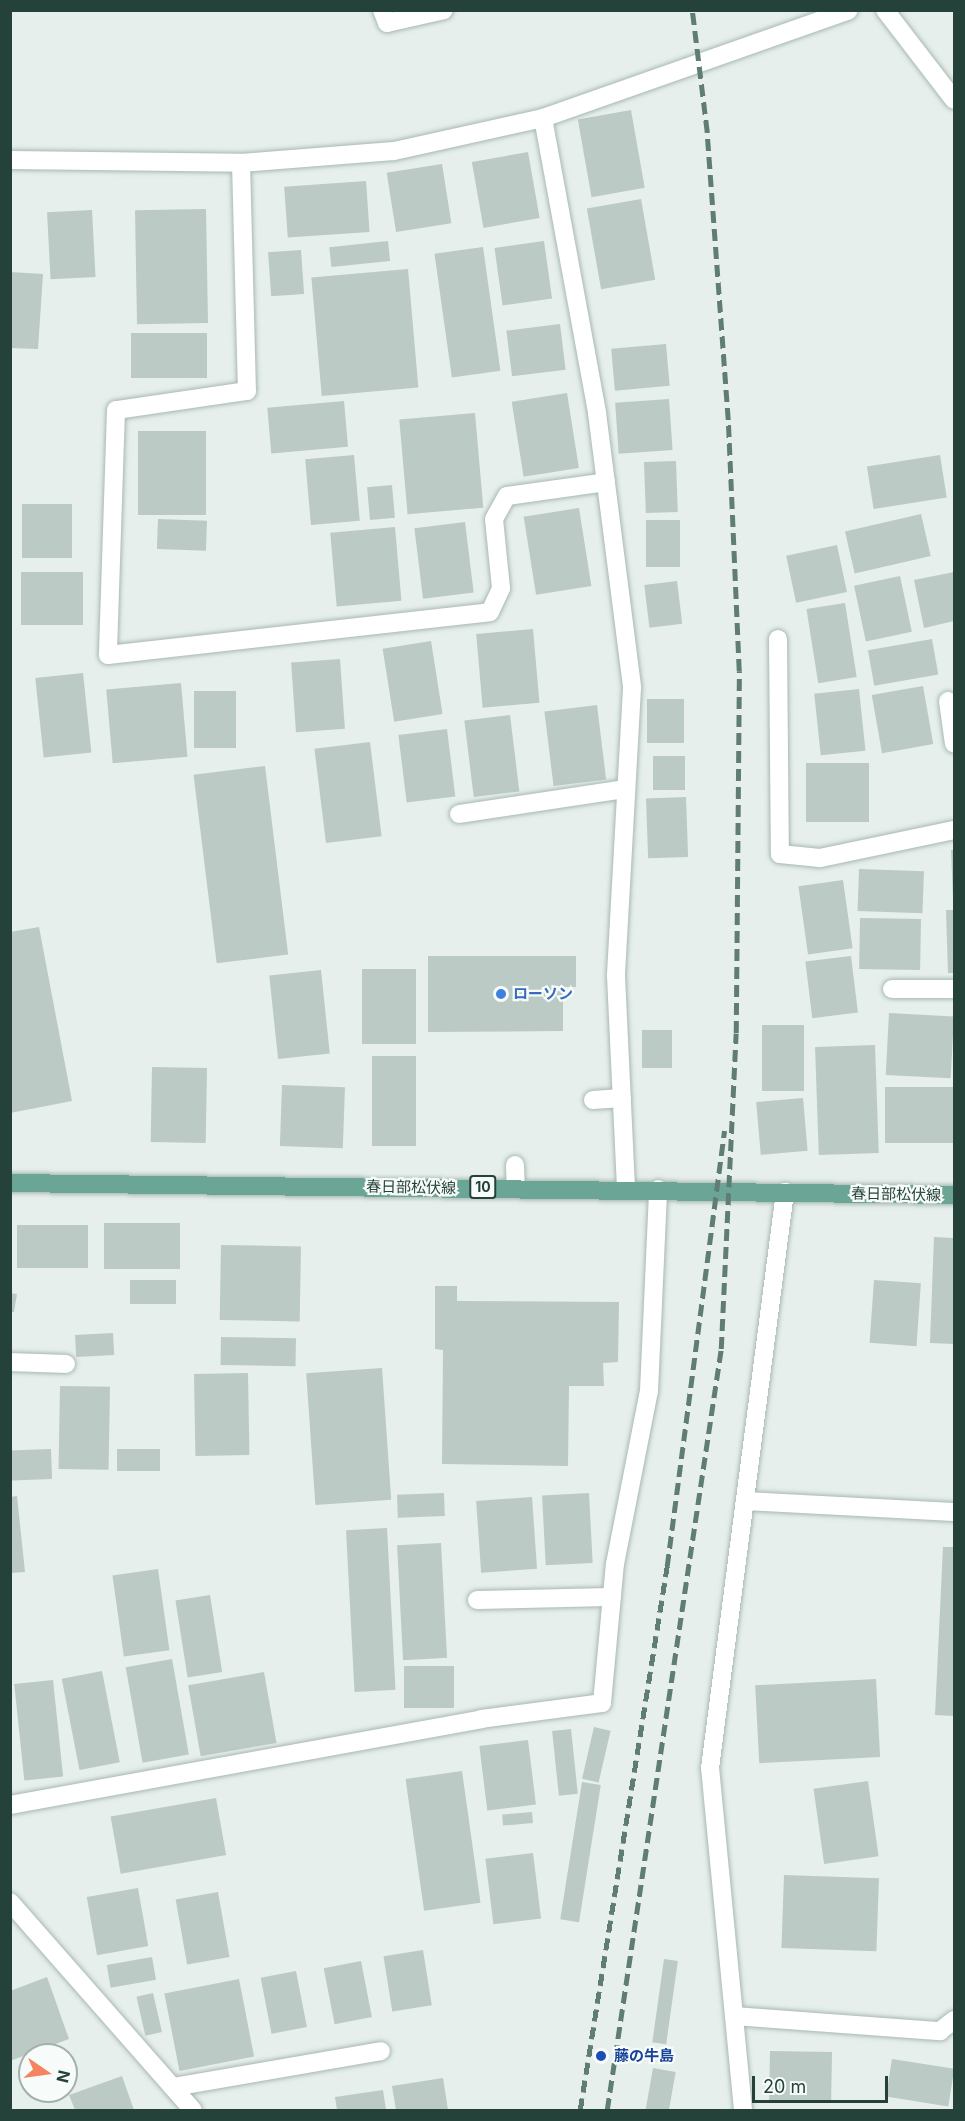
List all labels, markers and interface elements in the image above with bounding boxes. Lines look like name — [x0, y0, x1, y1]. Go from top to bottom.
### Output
place label: ローソン — [513, 985, 573, 1003]
marker: ローソン — [494, 987, 508, 1001]
road number: 10 — [468, 1176, 498, 1198]
street label: 春日部松伏線 — [366, 1177, 456, 1197]
street label: 春日部松伏線 — [851, 1184, 941, 1204]
north arrow — [18, 2043, 78, 2103]
marker: 藤の牛島 — [592, 2047, 610, 2065]
place label: 藤の牛島 — [614, 2047, 674, 2065]
scale bar — [755, 2064, 892, 2102]
text: N — [52, 2068, 75, 2085]
text: 20 m — [763, 2076, 806, 2097]

